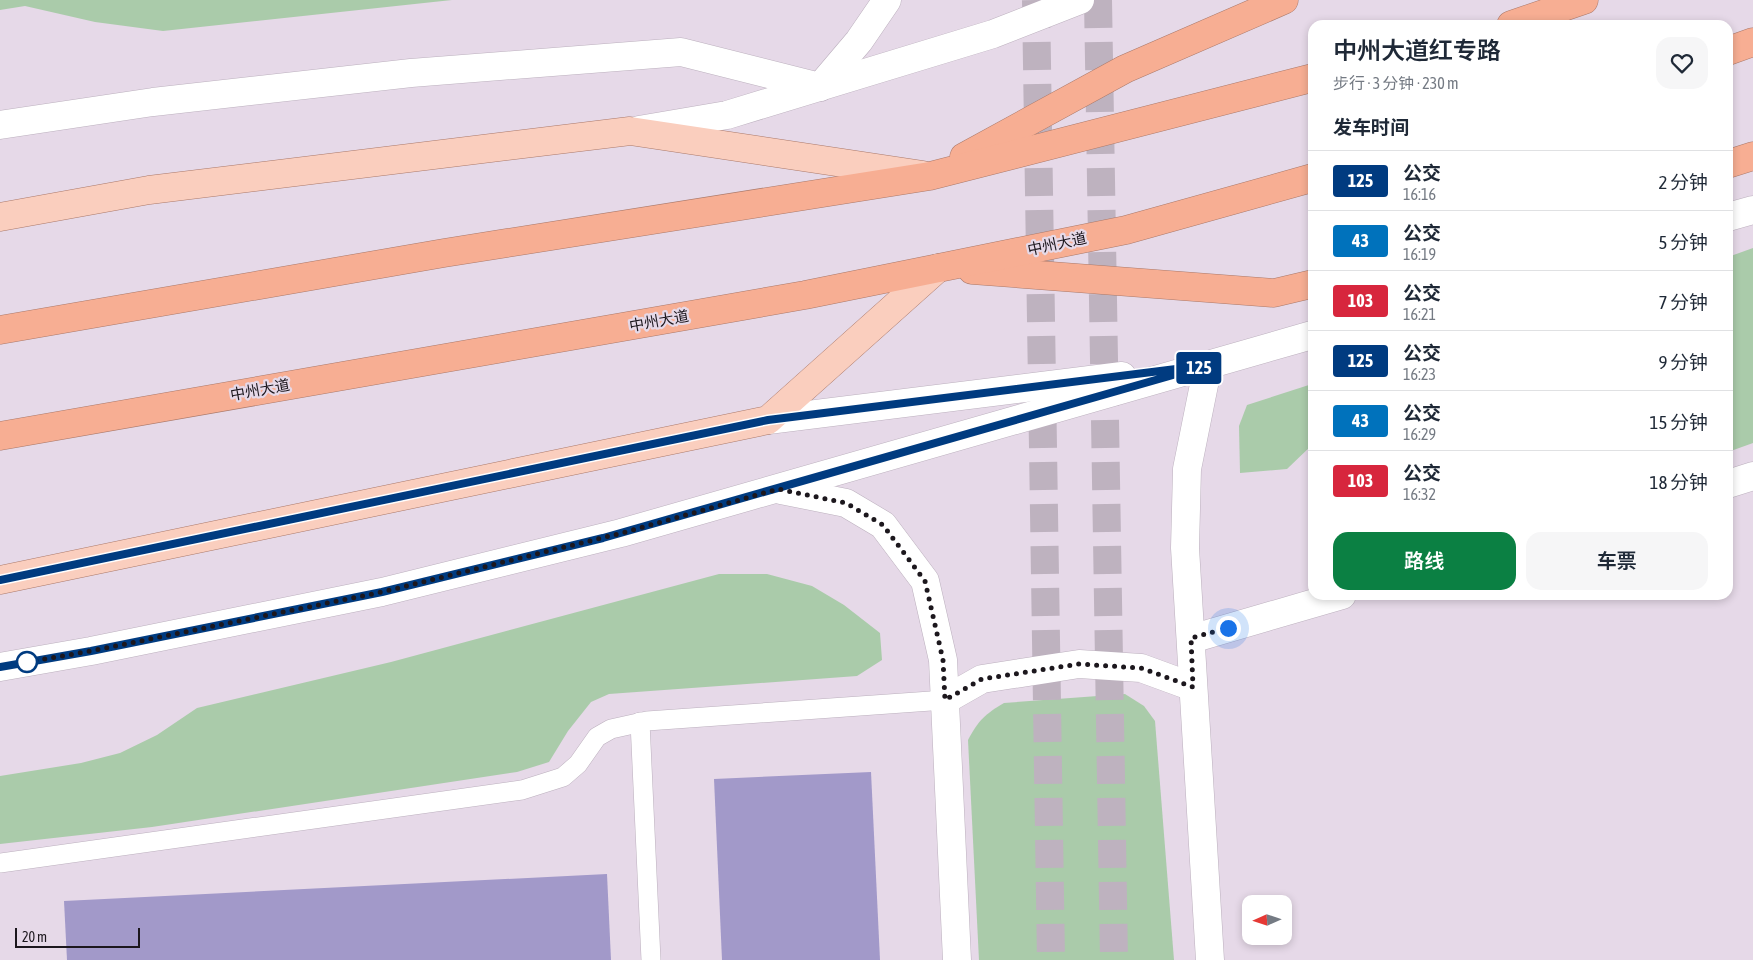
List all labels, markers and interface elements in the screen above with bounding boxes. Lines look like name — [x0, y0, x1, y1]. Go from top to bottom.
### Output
text: 中州大道红专路 — [1333, 37, 1501, 64]
button: heart — [1656, 37, 1708, 89]
text: 步行 · 3 分钟 · 230 m — [1333, 74, 1459, 92]
text: 发车时间 — [1333, 116, 1409, 138]
text: 公交 — [1403, 162, 1441, 184]
text: 125 — [1348, 170, 1373, 191]
text: 2 分钟 — [1658, 171, 1708, 193]
text: 16:16 — [1403, 185, 1436, 203]
text: 公交 — [1403, 222, 1441, 244]
street label: 中州大道 — [1026, 229, 1088, 258]
text: 43 — [1352, 230, 1369, 251]
text: 5 分钟 — [1658, 231, 1708, 253]
text: 16:19 — [1403, 245, 1436, 263]
text: 公交 — [1403, 282, 1441, 304]
text: 103 — [1348, 290, 1373, 311]
text: 7 分钟 — [1658, 291, 1708, 313]
text: 16:21 — [1403, 305, 1436, 323]
street label: 中州大道 — [628, 307, 690, 334]
text: 公交 — [1403, 342, 1441, 364]
text: 125 — [1348, 350, 1373, 371]
text: 9 分钟 — [1658, 351, 1708, 373]
line badge: 125 — [1170, 352, 1228, 384]
text: 125 — [1186, 357, 1212, 378]
text: 16:23 — [1403, 365, 1436, 383]
street label: 中州大道 — [229, 376, 291, 403]
text: 公交 — [1403, 402, 1441, 424]
text: 43 — [1352, 410, 1369, 431]
text: 15 分钟 — [1650, 411, 1708, 433]
text: 16:29 — [1403, 425, 1436, 443]
text: 公交 — [1403, 462, 1441, 484]
text: 103 — [1348, 470, 1373, 491]
text: 18 分钟 — [1650, 471, 1708, 493]
text: 16:32 — [1403, 485, 1436, 503]
button: 路线 — [1333, 532, 1516, 590]
button: 车票 — [1526, 532, 1708, 590]
your location — [1216, 616, 1241, 641]
unlabelled marker — [16, 651, 38, 673]
north arrow — [1242, 895, 1292, 945]
map controls — [1242, 895, 1292, 945]
scale bar — [15, 925, 140, 948]
text: 20 m — [22, 929, 47, 945]

